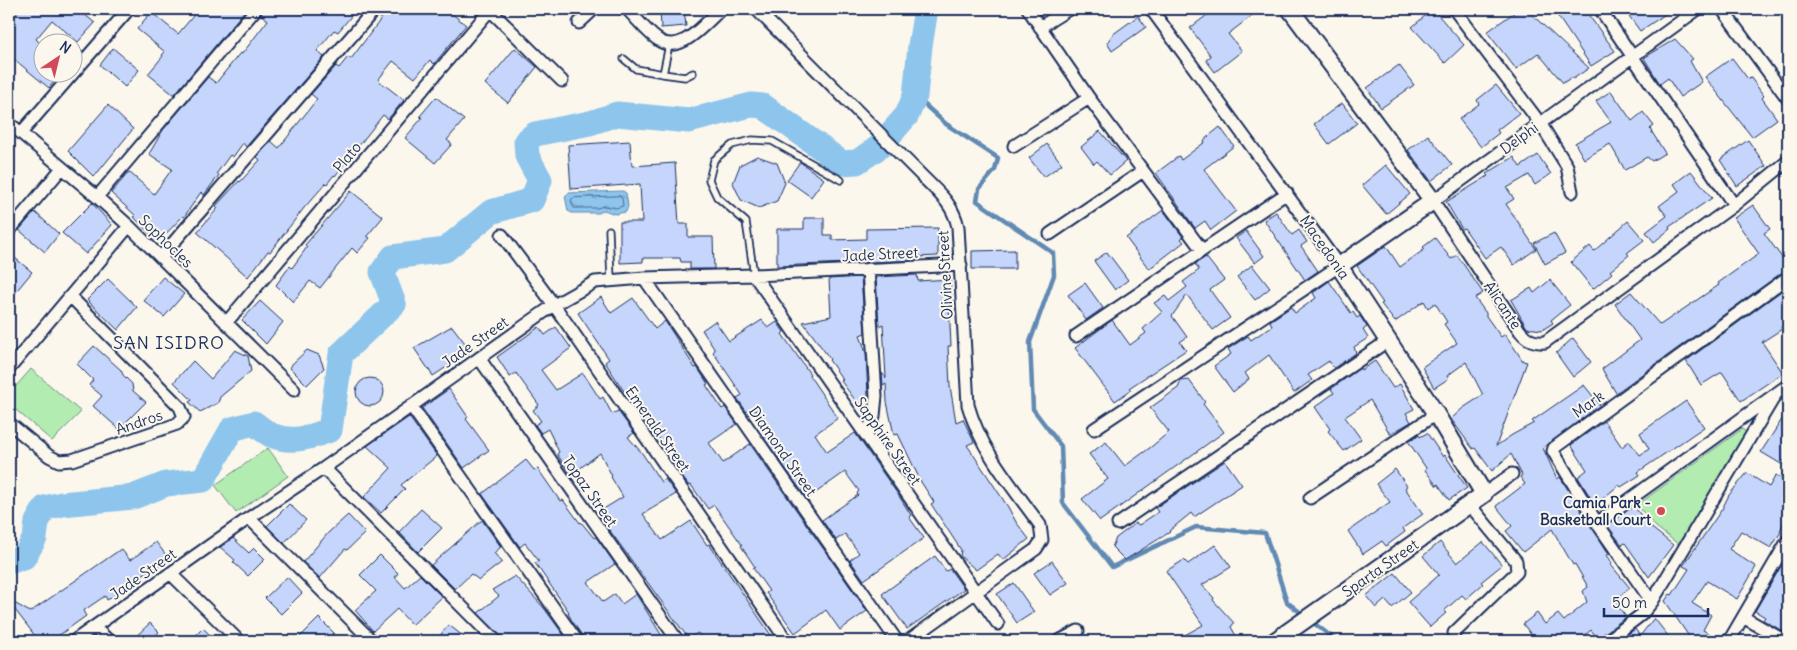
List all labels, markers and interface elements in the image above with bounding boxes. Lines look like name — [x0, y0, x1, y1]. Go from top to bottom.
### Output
north arrow — [32, 32, 82, 82]
text: N — [56, 37, 75, 58]
street label: Delphi — [1496, 118, 1542, 158]
street label: Plato — [329, 138, 365, 176]
street label: Sophocles — [135, 210, 197, 272]
street label: Macedonia — [1296, 211, 1354, 283]
street label: Olivine Street — [933, 230, 957, 320]
street label: Jade Street — [841, 243, 919, 265]
street label: Alicante — [1480, 277, 1526, 333]
street label: Jade Street — [438, 312, 512, 372]
district label: SAN ISIDRO — [113, 331, 225, 354]
street label: Emerald Street — [621, 382, 695, 476]
street label: Mark — [1568, 386, 1608, 422]
street label: Sapphire Street — [851, 393, 925, 489]
street label: Diamond Street — [745, 402, 821, 500]
street label: Andros — [113, 405, 165, 439]
street label: Topaz Street — [558, 451, 622, 531]
place label: Camia Park - Basketball Court — [1540, 493, 1652, 529]
marker: Camia Park - Basketball Court — [1655, 505, 1667, 517]
street label: Sparta Street — [1338, 535, 1422, 601]
street label: Jade Street — [106, 544, 180, 604]
scale bar — [1604, 585, 1708, 617]
text: 50 m — [1612, 593, 1647, 612]

